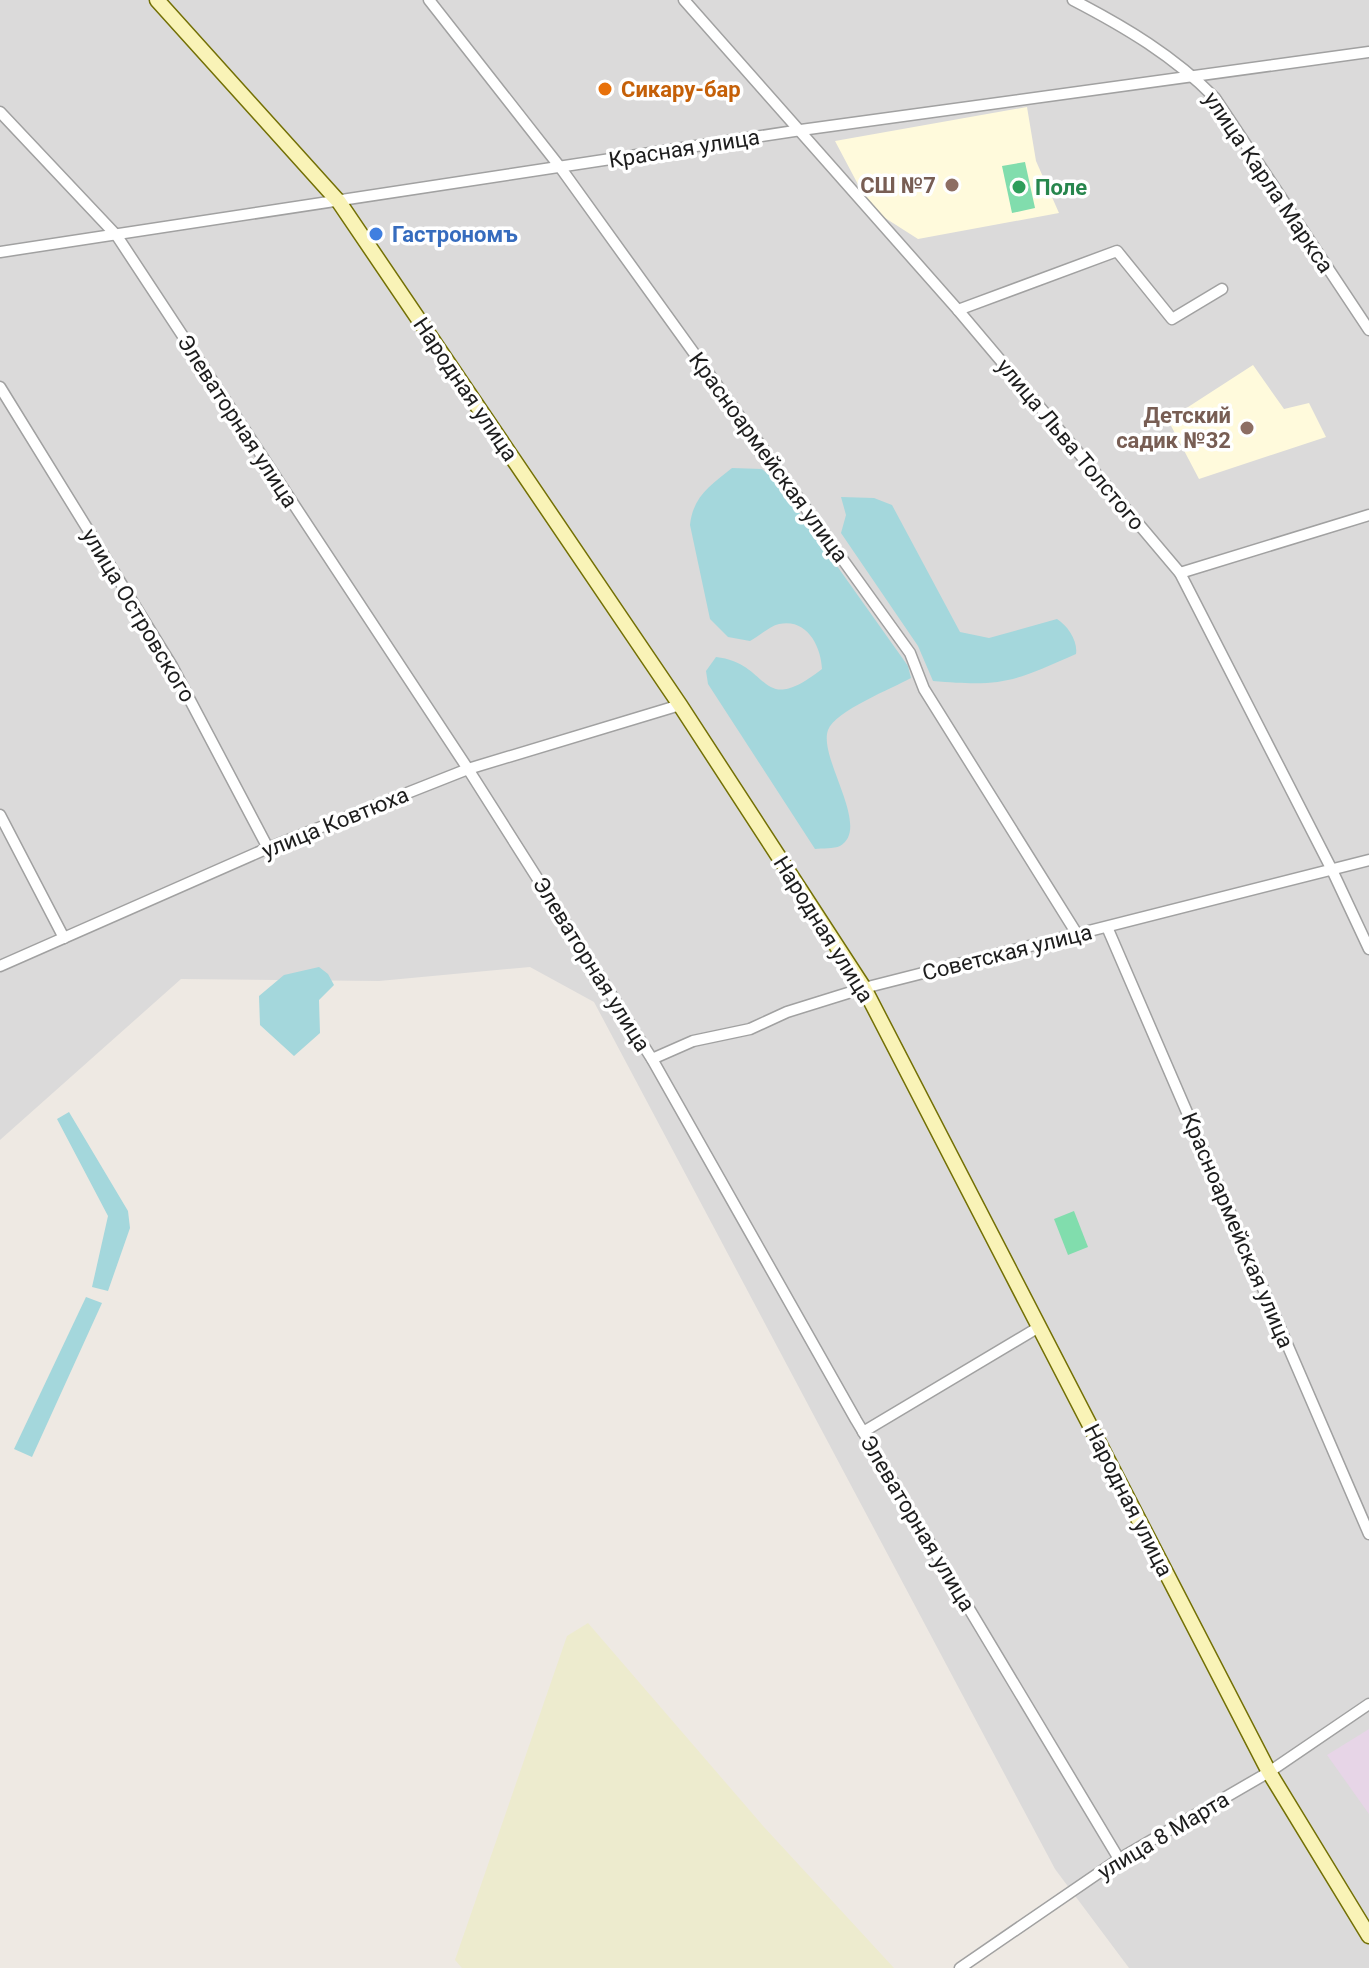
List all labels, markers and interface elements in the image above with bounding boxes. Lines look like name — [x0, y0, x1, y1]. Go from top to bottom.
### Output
place label: Сикару-бар — [621, 77, 741, 102]
marker: Сикару-бар — [596, 80, 614, 98]
street label: улица Карла Маркса — [1199, 87, 1339, 278]
street label: Красная улица — [607, 124, 761, 173]
place label: СШ №7 — [860, 173, 936, 198]
place label: Поле — [1035, 175, 1087, 200]
marker: СШ №7 — [943, 176, 961, 194]
marker: Поле — [1010, 178, 1028, 196]
place label: Гастрономъ — [392, 222, 518, 247]
marker: Гастрономъ — [367, 225, 385, 243]
street label: Народная улица — [408, 313, 523, 466]
street label: Элеваторная улица — [172, 330, 303, 512]
street label: Красноармейская улица — [684, 347, 853, 567]
street label: улица Льва Толстого — [992, 354, 1150, 535]
place label: Детский садик №32 — [1116, 403, 1231, 453]
marker: Детский садик №32 — [1238, 419, 1256, 437]
street label: улица Островского — [77, 524, 200, 707]
street label: улица Ковтюха — [258, 782, 412, 863]
street label: Народная улица — [769, 852, 879, 1007]
street label: Элеваторная улица — [528, 872, 655, 1056]
street label: Советская улица — [920, 919, 1095, 986]
street label: Красноармейская улица — [1177, 1109, 1299, 1352]
street label: Народная улица — [1079, 1420, 1178, 1581]
street label: Элеваторная улица — [855, 1431, 980, 1616]
street label: улица 8 Марта — [1093, 1786, 1233, 1884]

